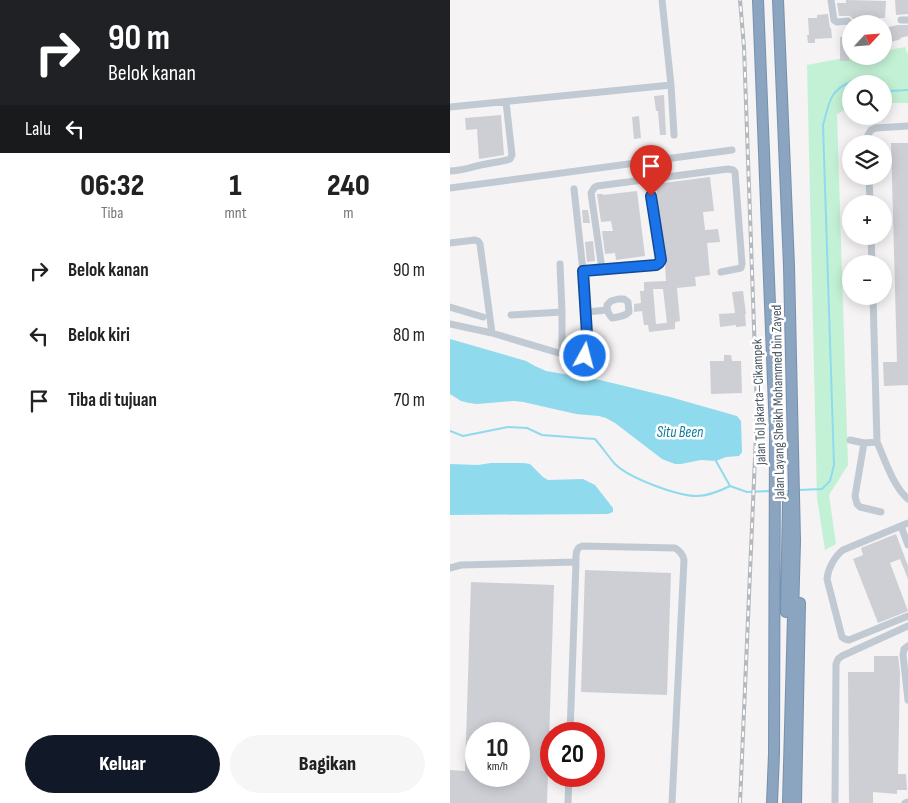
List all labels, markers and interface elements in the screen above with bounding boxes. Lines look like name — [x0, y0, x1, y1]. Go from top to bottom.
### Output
north arrow — [842, 15, 892, 65]
map controls — [842, 15, 892, 305]
text: 90 m — [108, 17, 170, 60]
icon: right — [25, 20, 90, 85]
text: Belok kanan — [108, 60, 196, 87]
button: search — [842, 75, 892, 125]
icon: left — [61, 115, 89, 143]
text: Lalu — [25, 118, 51, 141]
button: layers — [842, 135, 892, 185]
pin — [630, 145, 672, 196]
icon: arrive — [637, 152, 665, 180]
text: 06:32 — [80, 168, 144, 204]
text: 1 — [229, 168, 242, 204]
text: 240 — [327, 168, 370, 204]
button: + — [842, 195, 892, 245]
text: Tiba — [101, 204, 123, 223]
text: mnt — [224, 204, 247, 223]
text: m — [343, 204, 353, 223]
button: − — [842, 255, 892, 305]
icon: right — [25, 257, 53, 285]
text: Belok kanan — [68, 259, 149, 282]
text: 90 m — [393, 259, 425, 282]
street label: Jalan Layang Sheikh Mohammed bin Zayed — [768, 304, 788, 500]
icon: left — [25, 322, 53, 350]
text: Belok kiri — [68, 324, 130, 347]
text: 80 m — [393, 324, 425, 347]
position arrow — [558, 329, 610, 381]
street label: Jalan Tol Jakarta–Cikampek — [748, 338, 770, 466]
icon: arrive — [25, 387, 53, 415]
text: Tiba di tujuan — [68, 389, 157, 412]
text: 70 m — [394, 389, 425, 412]
water label: Situ Been — [657, 423, 703, 442]
speed limit sign: 20 — [540, 722, 605, 787]
text: 10 — [487, 733, 508, 764]
button: Keluar — [25, 735, 220, 793]
button: Bagikan — [230, 735, 425, 793]
text: km/h — [487, 759, 508, 774]

